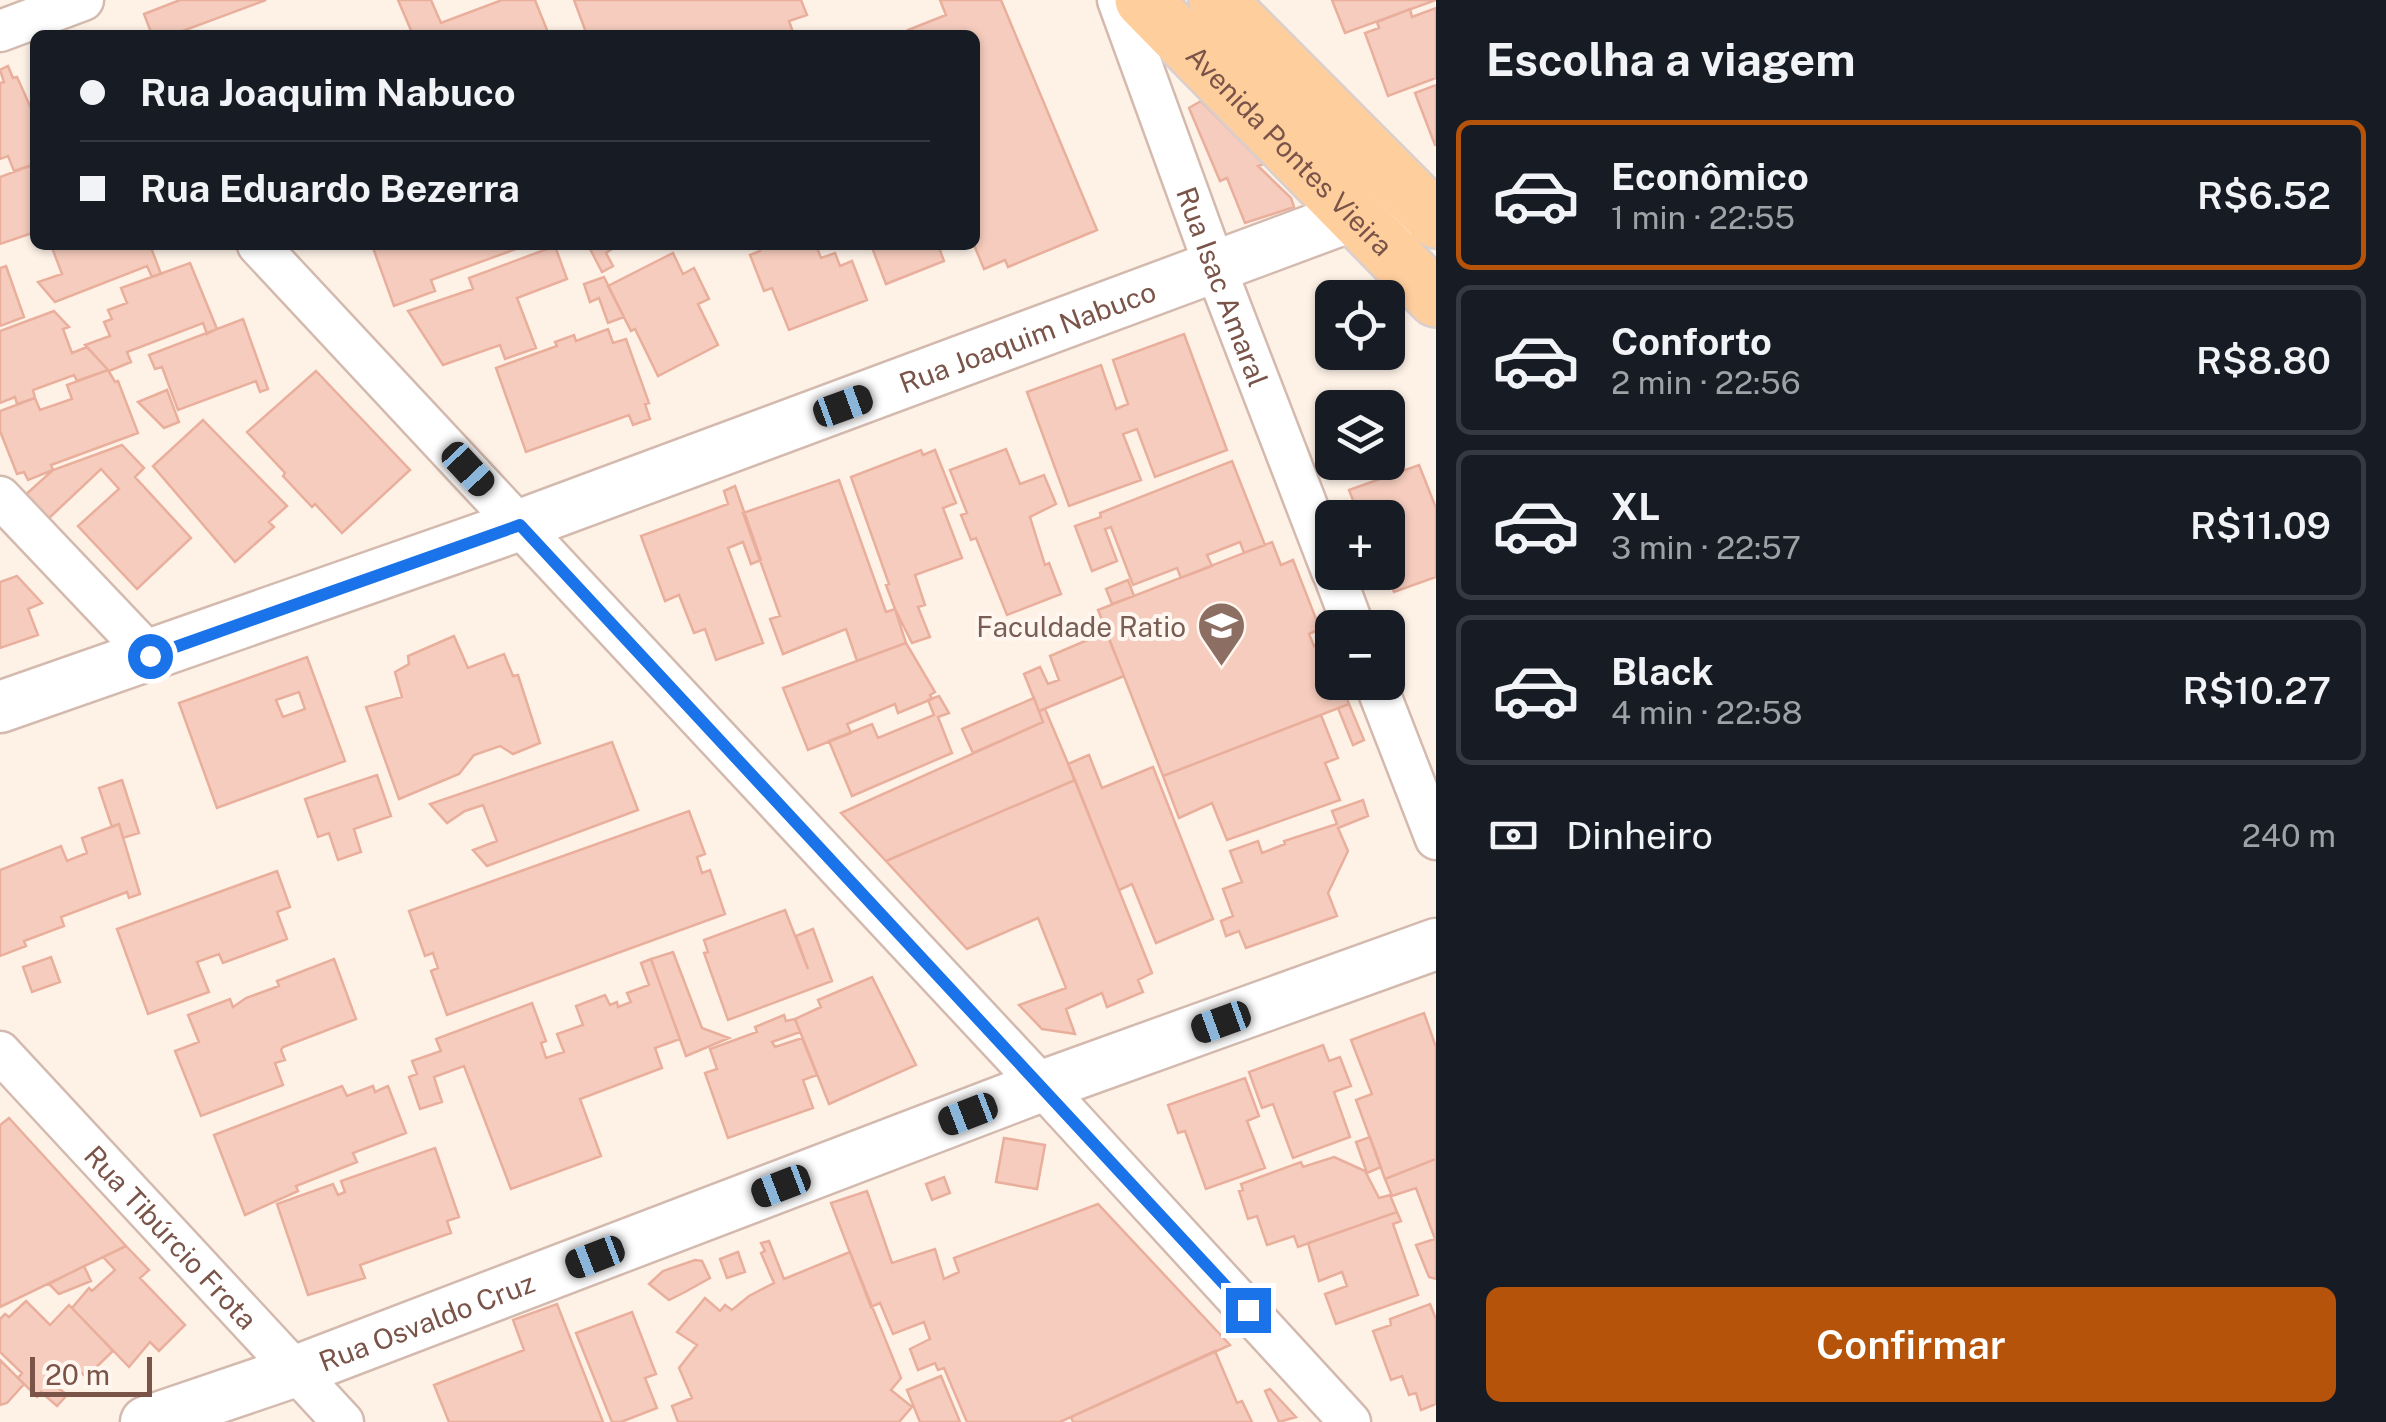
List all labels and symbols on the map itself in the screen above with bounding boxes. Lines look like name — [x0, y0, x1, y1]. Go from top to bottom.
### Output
street label: Avenida Pontes Vieira — [1180, 38, 1400, 262]
street label: Rua Isac Amaral — [1171, 182, 1276, 391]
street label: Rua Joaquim Nabuco — [894, 274, 1160, 399]
car — [810, 382, 876, 430]
car — [437, 437, 499, 501]
school or university icon: Faculdade Ratio — [1195, 600, 1247, 668]
place label: Faculdade Ratio — [976, 610, 1186, 643]
route start — [128, 634, 173, 679]
car — [1188, 998, 1254, 1046]
car — [935, 1089, 1001, 1139]
street label: Rua Tibúrcio Frota — [78, 1138, 264, 1335]
car — [748, 1161, 814, 1211]
car — [562, 1232, 628, 1282]
street label: Rua Osvaldo Cruz — [314, 1265, 539, 1377]
route end — [1226, 1288, 1271, 1333]
scale bar — [30, 1352, 152, 1396]

